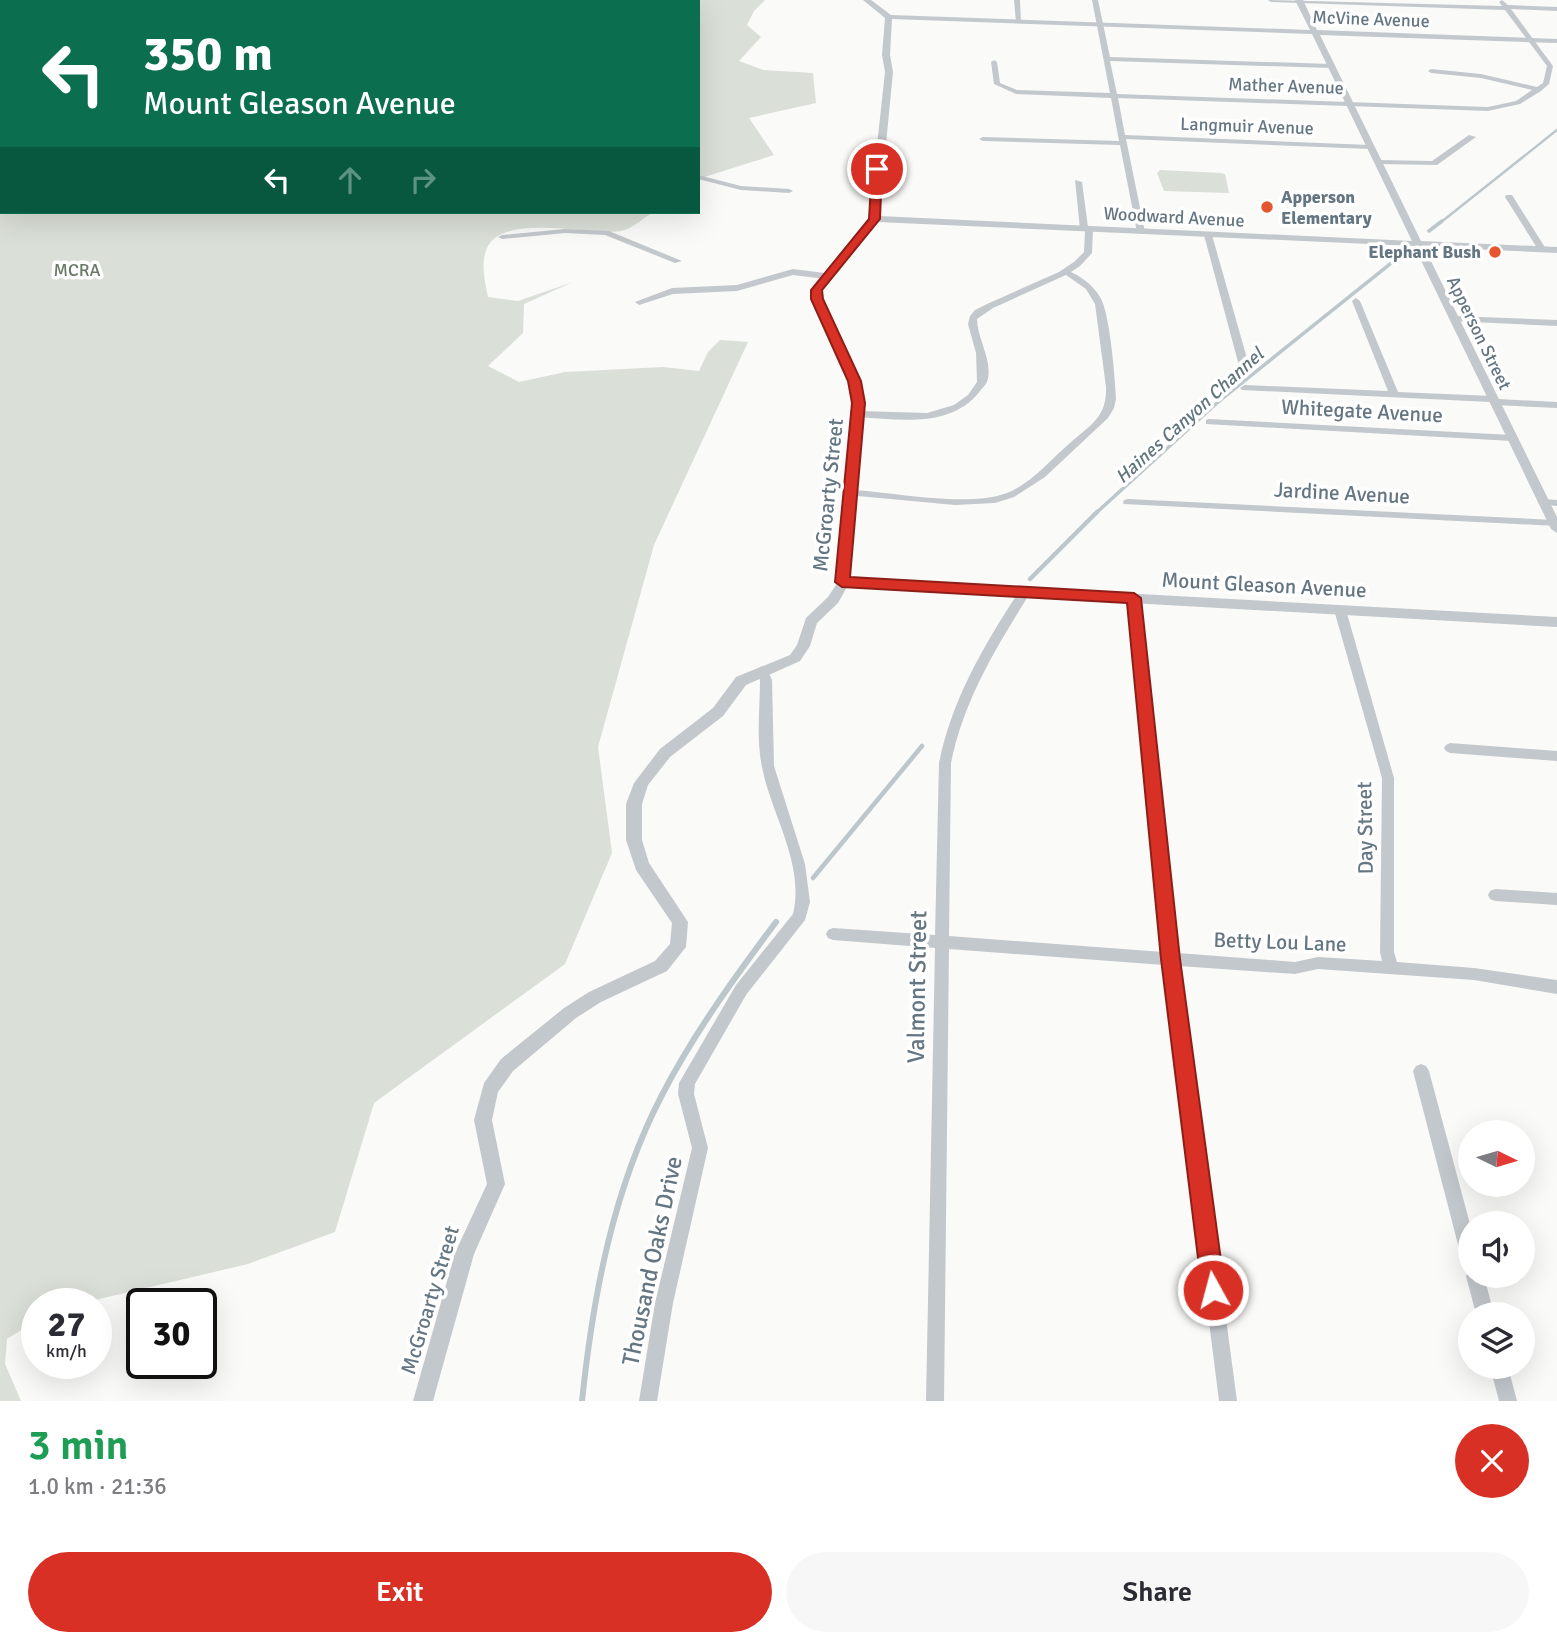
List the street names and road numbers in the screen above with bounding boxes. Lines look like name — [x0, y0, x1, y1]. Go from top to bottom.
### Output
street label: McVine Avenue — [1312, 6, 1430, 32]
street label: Mather Avenue — [1228, 73, 1344, 99]
street label: Langmuir Avenue — [1180, 113, 1314, 139]
street label: Woodward Avenue — [1103, 202, 1245, 232]
street label: Apperson Street — [1442, 273, 1516, 393]
street label: Whitegate Avenue — [1280, 394, 1444, 428]
street label: McGroarty Street — [807, 417, 849, 573]
street label: Jardine Avenue — [1273, 476, 1411, 510]
street label: Mount Gleason Avenue — [1161, 567, 1367, 603]
street label: Day Street — [1351, 781, 1379, 875]
street label: Valmont Street — [901, 910, 933, 1064]
street label: Betty Lou Lane — [1213, 927, 1347, 957]
street label: Thousand Oaks Drive — [615, 1154, 689, 1368]
street label: McGroarty Street — [395, 1223, 465, 1377]

